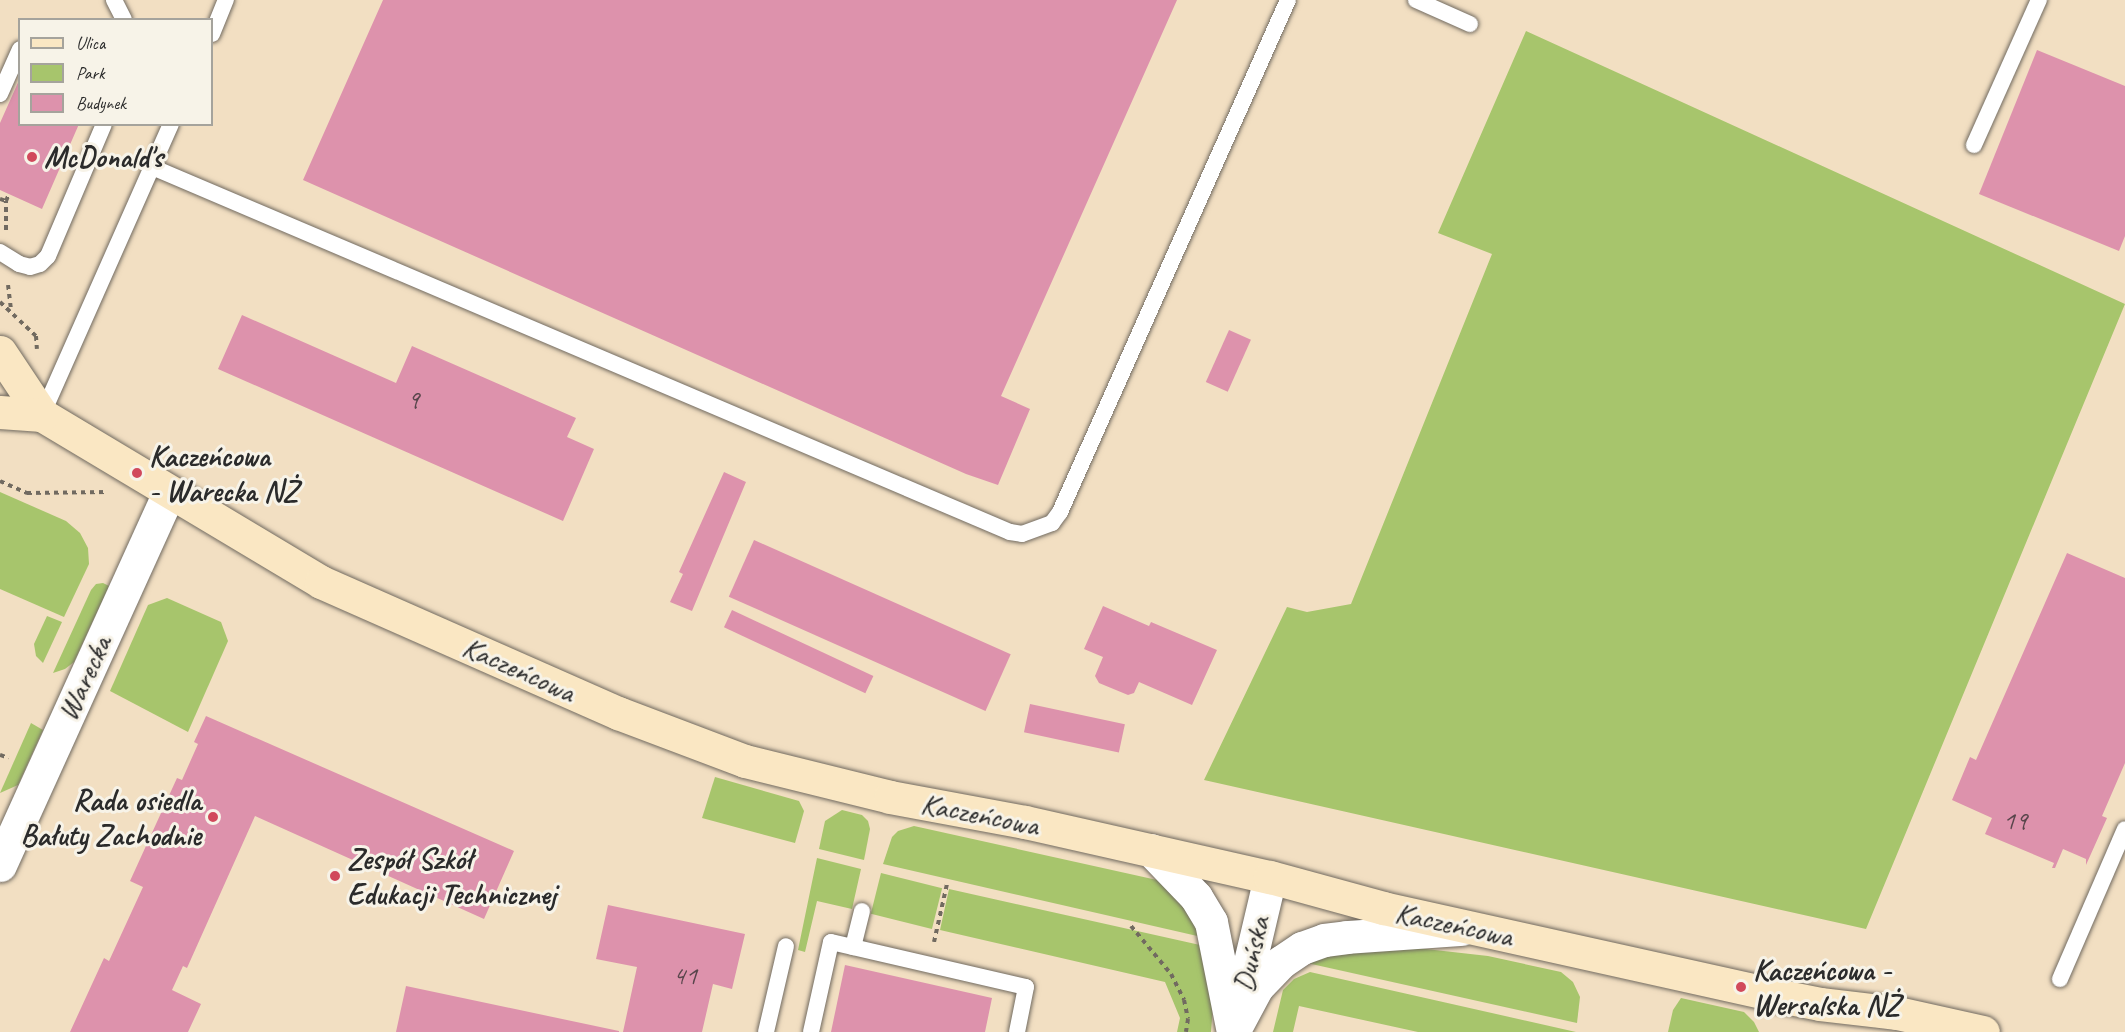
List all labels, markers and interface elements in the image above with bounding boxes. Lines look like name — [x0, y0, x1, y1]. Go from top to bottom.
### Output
legend — [18, 18, 213, 126]
text: Ulica — [76, 32, 105, 54]
text: Park — [76, 62, 105, 84]
text: Budynek — [76, 92, 126, 114]
place label: McDonald's — [44, 139, 163, 175]
marker: McDonald's — [25, 150, 39, 164]
house number: 9 — [407, 384, 419, 416]
place label: Kaczeńcowa - Warecka NŻ — [149, 438, 298, 508]
marker: Kaczeńcowa - Warecka NŻ — [130, 466, 144, 480]
street label: Kaczeńcowa — [457, 628, 581, 710]
street label: Warecka — [49, 630, 119, 726]
place label: Rada osiedla Bałuty Zachodnie — [21, 782, 201, 852]
street label: Kaczeńcowa — [918, 785, 1042, 843]
house number: 19 — [2003, 805, 2027, 837]
marker: Rada osiedla Bałuty Zachodnie — [206, 810, 220, 824]
place label: Zespół Szkół Edukacji Technicznej — [347, 841, 556, 912]
marker: Zespół Szkół Edukacji Technicznej — [328, 869, 342, 883]
street label: Kaczeńcowa — [1392, 894, 1516, 954]
street label: Duńska — [1225, 913, 1277, 995]
place label: Kaczeńcowa - Wersalska NŻ — [1753, 952, 1900, 1022]
house number: 41 — [673, 960, 697, 992]
marker: Kaczeńcowa - Wersalska NŻ — [1734, 980, 1748, 994]

